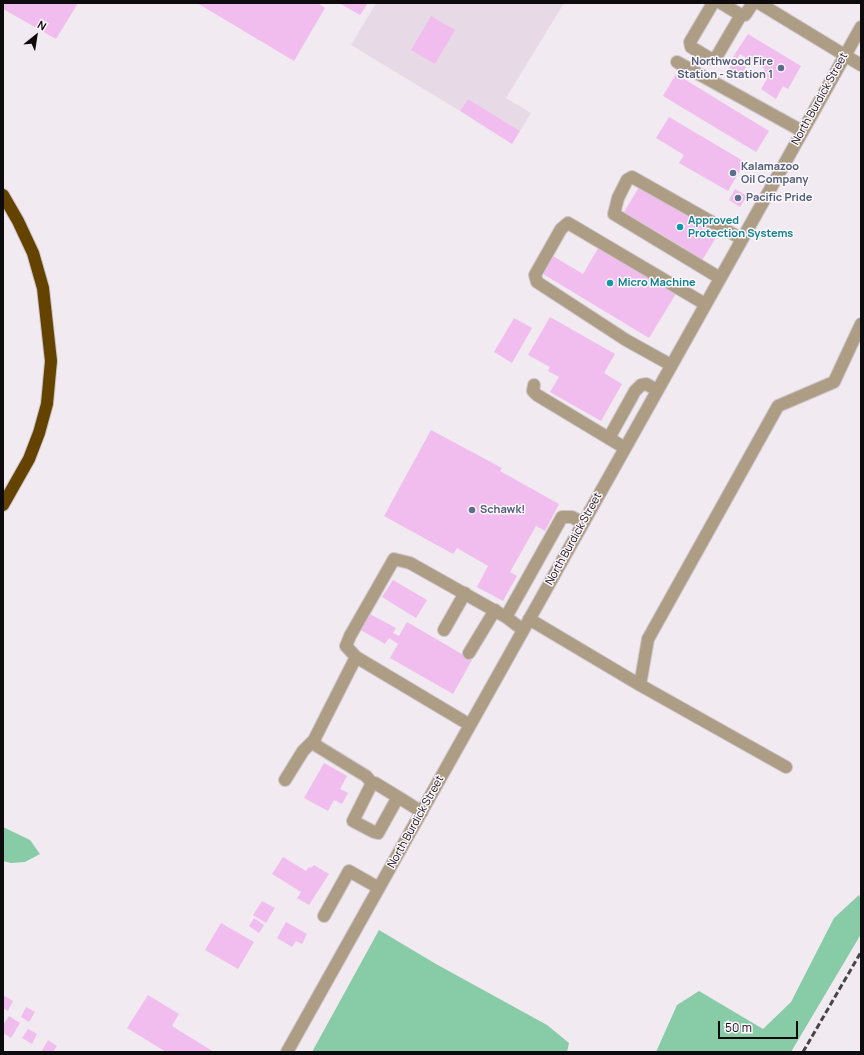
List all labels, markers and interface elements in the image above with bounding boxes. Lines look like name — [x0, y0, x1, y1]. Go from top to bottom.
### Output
north arrow — [16, 16, 56, 56]
text: N — [35, 17, 49, 34]
street label: North Burdick Street — [789, 51, 851, 147]
place label: Northwood Fire Station - Station 1 — [677, 55, 773, 81]
marker: Northwood Fire Station - Station 1 — [776, 63, 786, 73]
place label: Kalamazoo Oil Company — [741, 160, 808, 186]
marker: Kalamazoo Oil Company — [728, 168, 738, 178]
place label: Pacific Pride — [746, 191, 812, 205]
marker: Pacific Pride — [733, 193, 743, 203]
place label: Approved Protection Systems — [688, 214, 793, 240]
marker: Approved Protection Systems — [675, 222, 685, 232]
place label: Micro Machine — [618, 276, 696, 290]
marker: Micro Machine — [605, 278, 615, 288]
street label: North Burdick Street — [543, 491, 605, 587]
place label: Schawk! — [480, 503, 525, 517]
marker: Schawk! — [467, 505, 477, 515]
street label: North Burdick Street — [385, 774, 447, 870]
scale bar — [720, 1013, 800, 1039]
text: 50 m — [725, 1019, 752, 1036]

